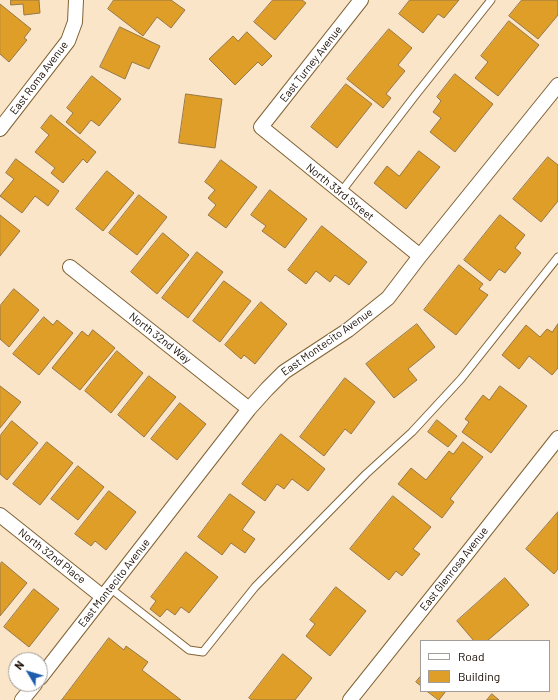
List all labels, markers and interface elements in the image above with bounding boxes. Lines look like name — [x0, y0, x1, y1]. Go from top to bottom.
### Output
street label: East Turney Avenue — [277, 23, 345, 105]
street label: East Roma Avenue — [7, 39, 71, 117]
street label: North 33rd Street — [304, 161, 376, 223]
street label: East Montecito Avenue — [279, 305, 375, 379]
street label: North 32nd Way — [126, 310, 194, 366]
street label: East Glenrosa Avenue — [417, 524, 491, 614]
street label: North 32nd Place — [16, 526, 88, 586]
street label: East Montecito Avenue — [75, 536, 153, 630]
legend — [420, 640, 550, 692]
text: Road — [458, 649, 485, 663]
north arrow — [8, 652, 48, 692]
text: N — [12, 658, 26, 672]
text: Building — [458, 669, 500, 683]

